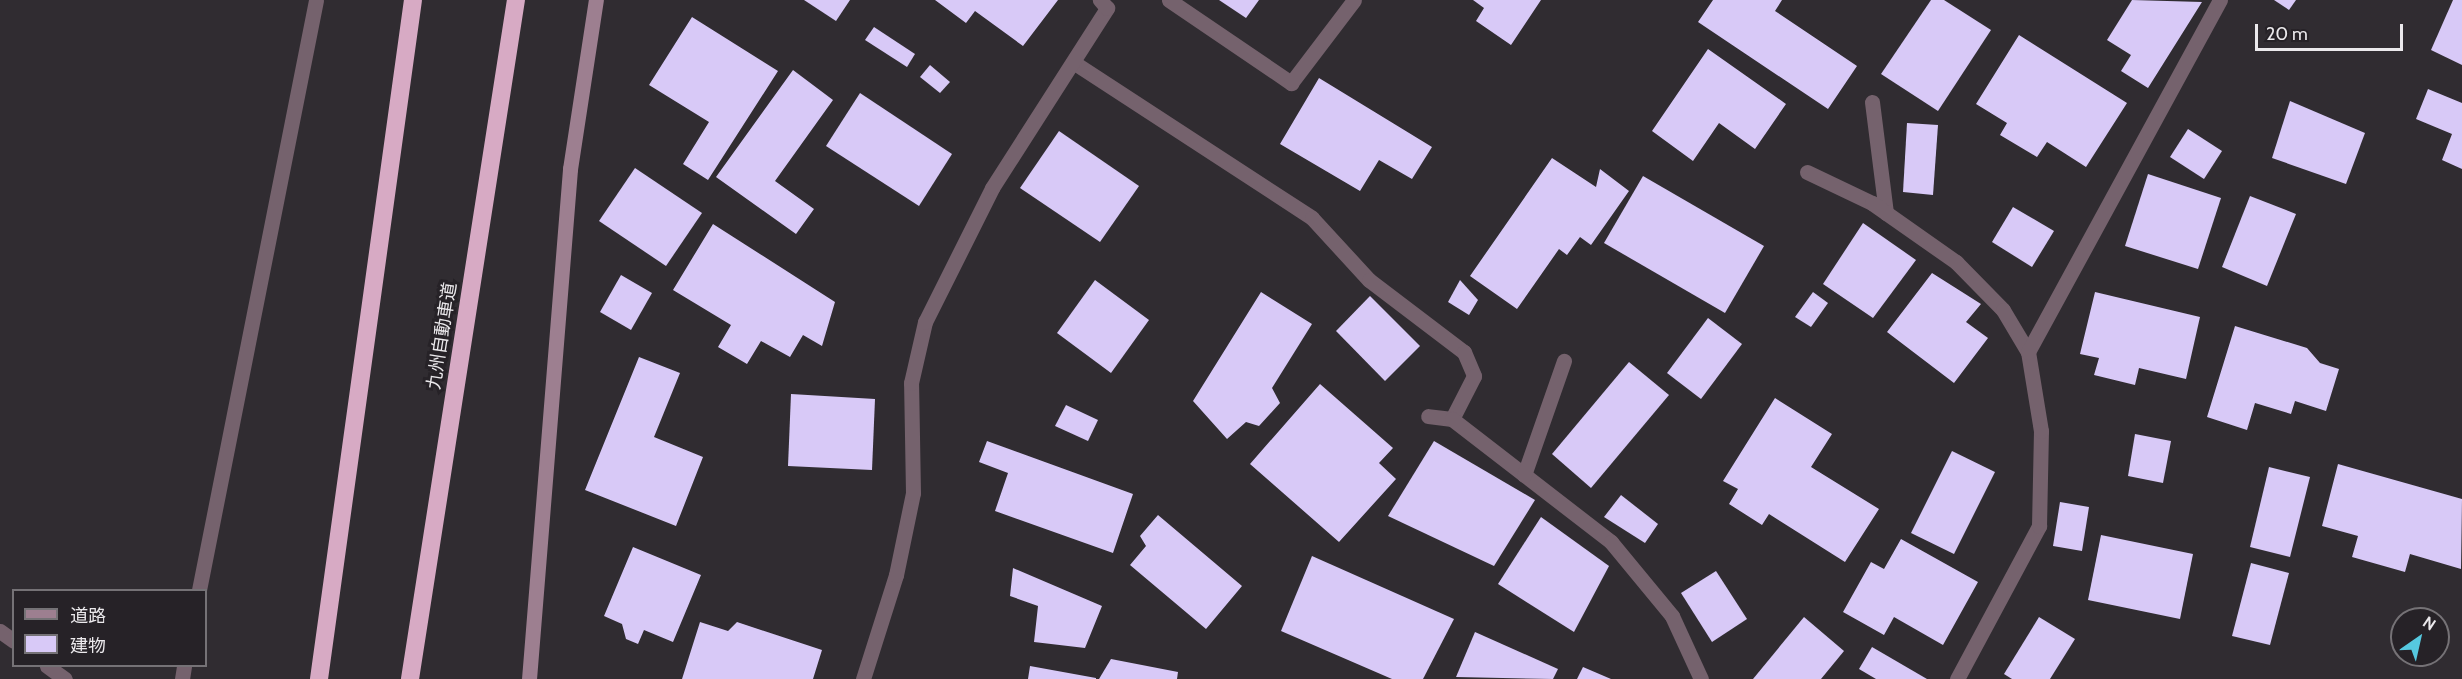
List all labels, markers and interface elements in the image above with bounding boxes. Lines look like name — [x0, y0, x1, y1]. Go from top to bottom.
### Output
scale bar — [2258, 12, 2406, 50]
text: 20 m — [2266, 23, 2308, 45]
street label: 九州自動車道 — [423, 281, 461, 391]
legend — [12, 589, 207, 667]
text: 道路 — [70, 605, 106, 627]
north arrow — [2390, 607, 2450, 667]
text: N — [2419, 612, 2439, 634]
text: 建物 — [70, 635, 106, 657]

